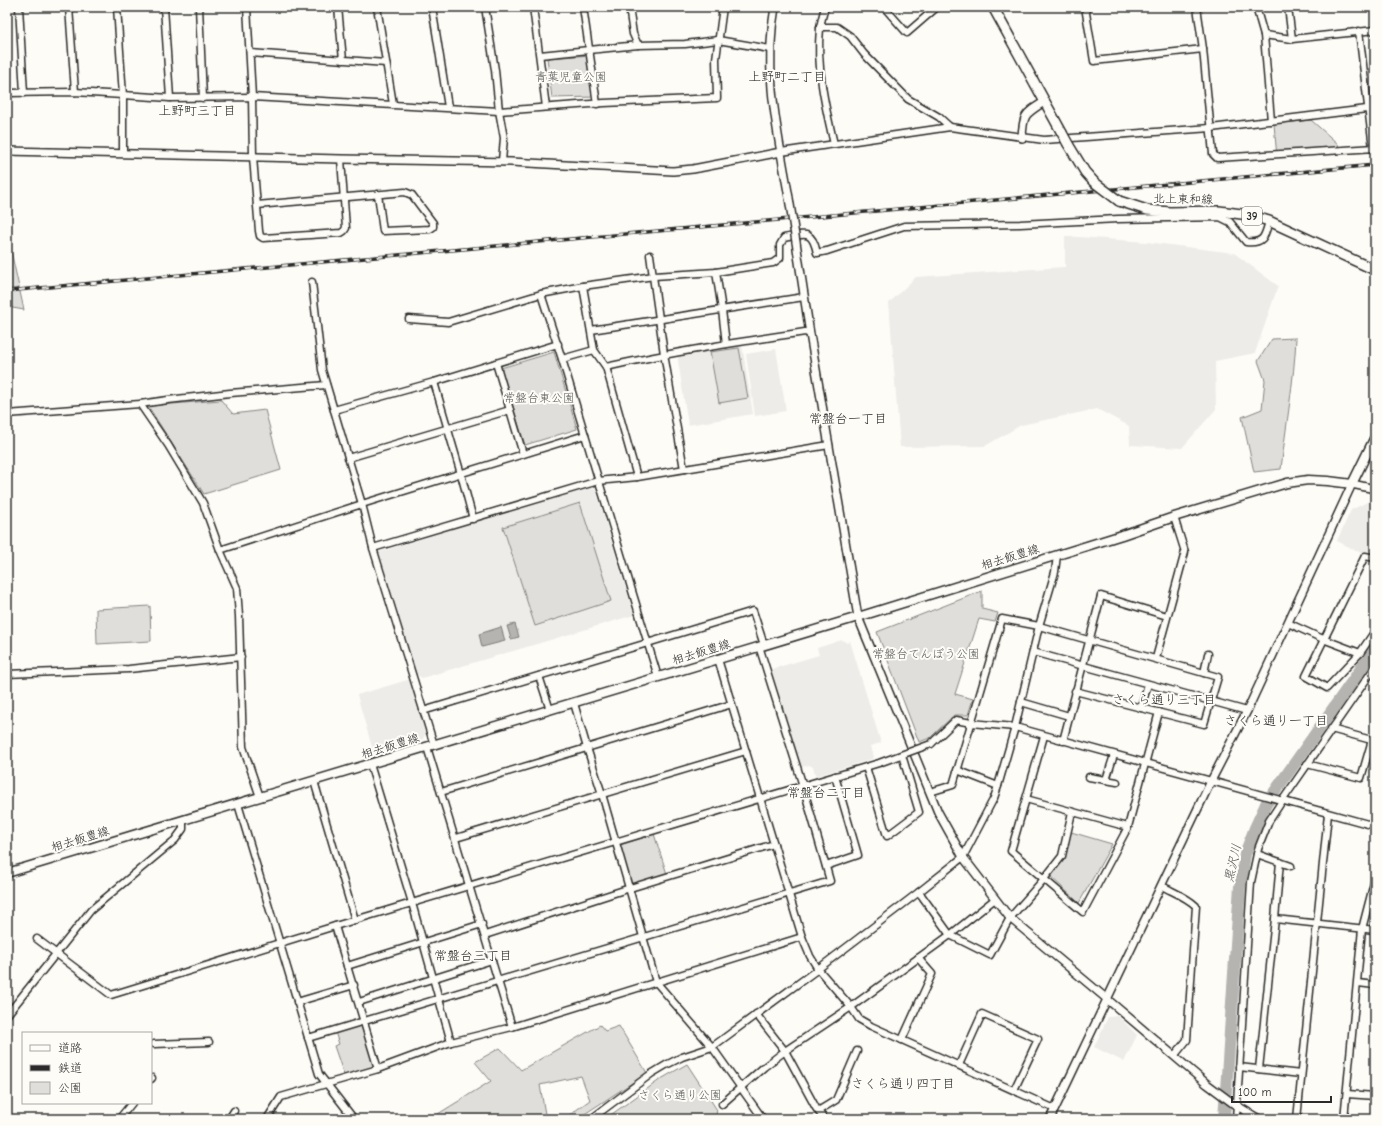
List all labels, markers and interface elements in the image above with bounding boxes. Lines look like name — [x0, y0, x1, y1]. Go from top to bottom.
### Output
district label: 上野町二丁目 — [748, 69, 826, 84]
park label: 青葉児童公園 — [535, 70, 607, 84]
district label: 上野町三丁目 — [158, 103, 236, 118]
street label: 北上東和線 — [1153, 191, 1213, 207]
road number: 39 — [1242, 207, 1262, 225]
park label: 常盤台東公園 — [503, 391, 575, 405]
district label: 常盤台一丁目 — [809, 411, 887, 426]
street label: 相去飯豊線 — [979, 542, 1041, 572]
street label: 相去飯豊線 — [670, 637, 732, 667]
park label: 常盤台てんぼう公園 — [872, 647, 980, 661]
district label: さくら通り三丁目 — [1112, 692, 1216, 707]
district label: さくら通り一丁目 — [1224, 713, 1328, 728]
street label: 相去飯豊線 — [359, 731, 421, 761]
district label: 常盤台二丁目 — [787, 785, 865, 800]
street label: 相去飯豊線 — [49, 824, 111, 854]
water label: 黒沢川 — [1221, 842, 1244, 884]
district label: 常盤台三丁目 — [434, 948, 512, 963]
legend — [22, 1032, 152, 1104]
text: 道路 — [58, 1041, 82, 1055]
text: 鉄道 — [58, 1061, 82, 1075]
district label: さくら通り四丁目 — [851, 1076, 955, 1091]
scale bar — [1232, 1078, 1331, 1104]
text: 公園 — [58, 1081, 82, 1095]
text: 100 m — [1238, 1085, 1271, 1099]
park label: さくら通り公園 — [638, 1088, 722, 1102]

